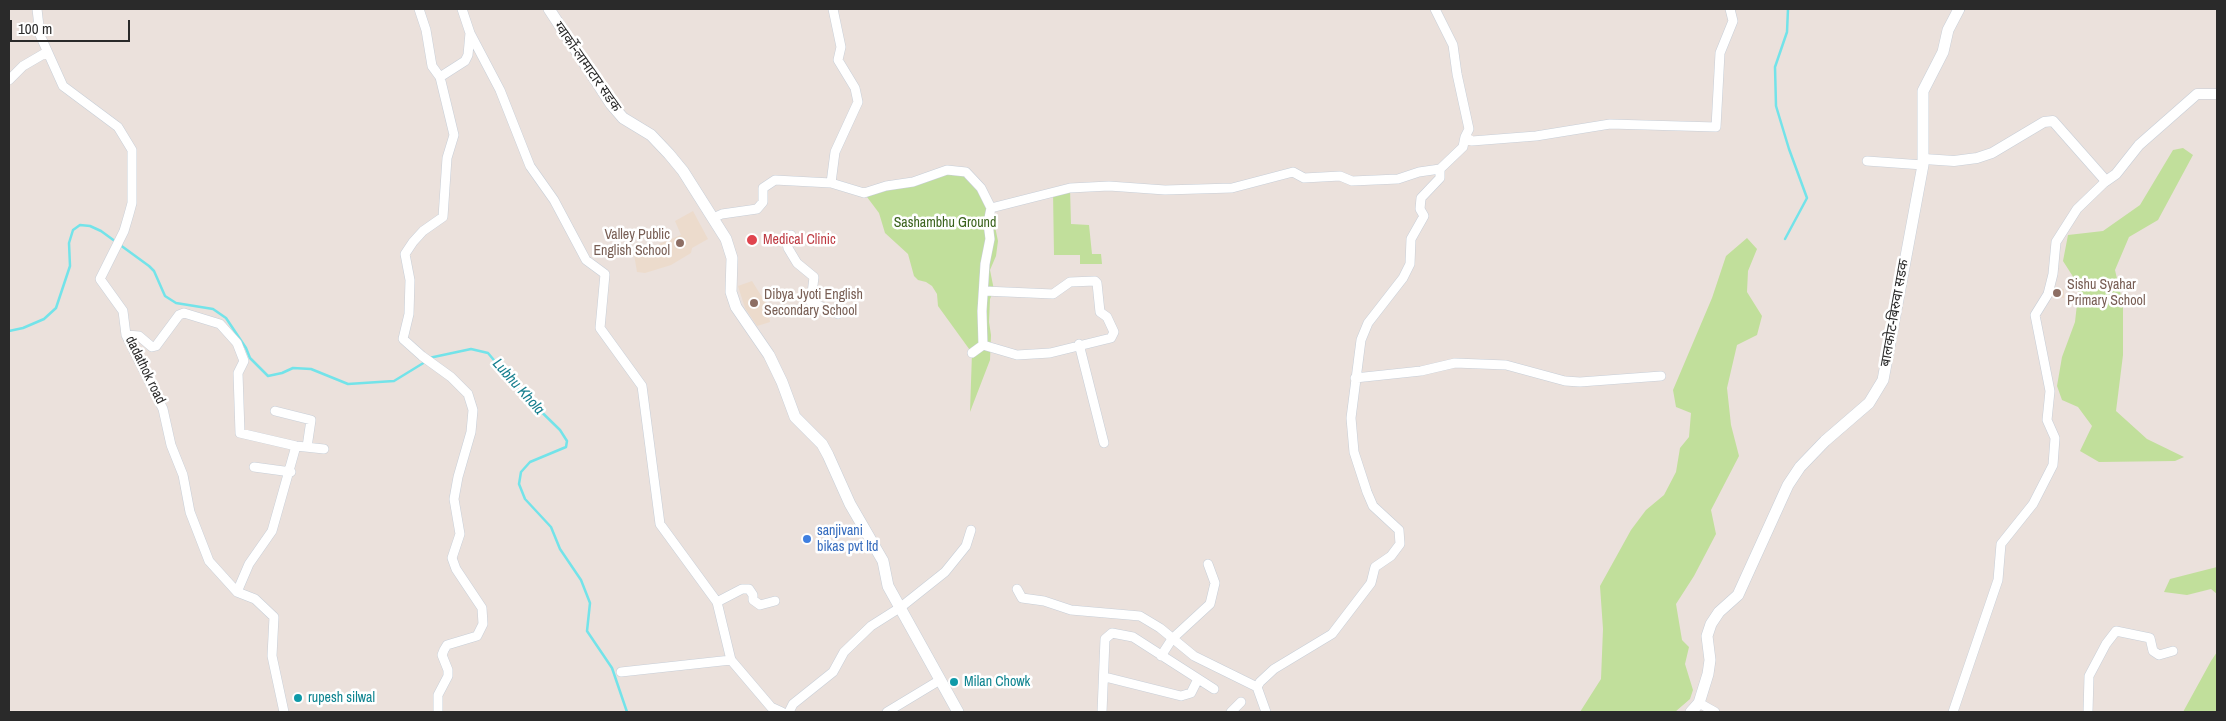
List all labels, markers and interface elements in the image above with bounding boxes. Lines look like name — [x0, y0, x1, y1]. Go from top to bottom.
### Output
scale bar — [12, 10, 132, 42]
text: 100 m — [18, 18, 52, 39]
street label: ग्वार्को-लामाटार सडक — [550, 19, 624, 115]
park label: Sashambhu Ground — [894, 215, 996, 231]
place label: Valley Public English School — [593, 227, 670, 260]
place label: Medical Clinic — [763, 232, 836, 248]
marker: Medical Clinic — [745, 233, 759, 247]
marker: Valley Public English School — [674, 237, 686, 249]
street label: बालकोट-बिरुवा सडक — [1877, 258, 1913, 368]
place label: Sishu Syahar Primary School — [2067, 277, 2145, 310]
place label: Dibya Jyoti English Secondary School — [764, 287, 863, 320]
marker: Sishu Syahar Primary School — [2051, 287, 2063, 299]
marker: Dibya Jyoti English Secondary School — [748, 297, 760, 309]
street label: dadathok road — [121, 333, 169, 407]
water label: Lubhu Khola — [488, 355, 548, 419]
place label: sanjivani bikas pvt ltd — [817, 523, 878, 556]
marker: sanjivani bikas pvt ltd — [801, 533, 813, 545]
place label: Milan Chowk — [964, 674, 1030, 690]
marker: Milan Chowk — [948, 676, 960, 688]
place label: rupesh silwal — [308, 690, 375, 706]
marker: rupesh silwal — [292, 692, 304, 704]

